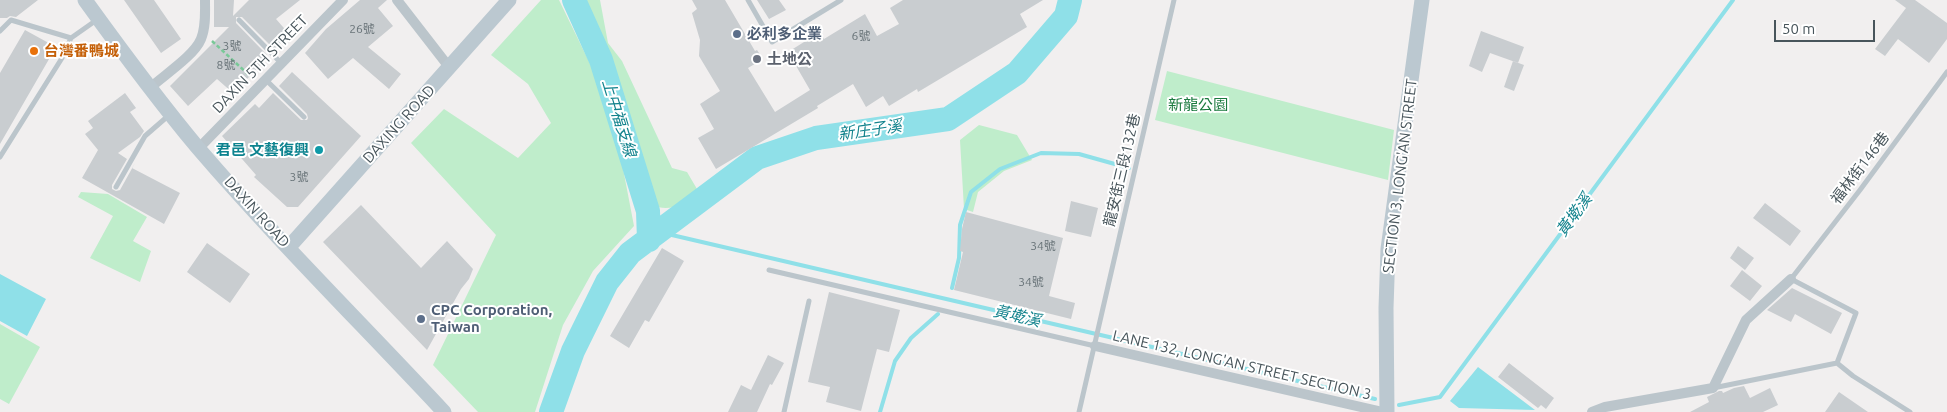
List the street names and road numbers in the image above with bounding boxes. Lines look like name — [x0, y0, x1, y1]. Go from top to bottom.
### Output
street label: DAXIN 5TH STREET — [209, 11, 311, 117]
street label: SECTION 3, LONG'AN STREET — [1379, 78, 1421, 274]
street label: DAXING ROAD — [359, 81, 439, 167]
street label: 龍安街三段132巷 — [1100, 112, 1144, 228]
street label: 福林街146巷 — [1827, 128, 1893, 208]
street label: DAXIN ROAD — [221, 173, 293, 251]
street label: LANE 132, LONG'AN STREET SECTION 3 — [1111, 326, 1373, 404]

